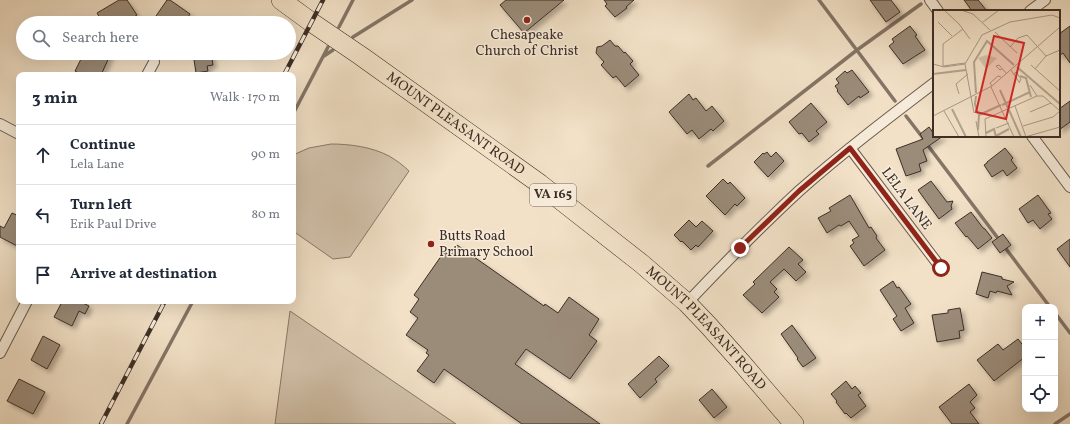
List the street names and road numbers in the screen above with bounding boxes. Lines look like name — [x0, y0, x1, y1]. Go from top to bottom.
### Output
street label: MOUNT PLEASANT ROAD — [383, 68, 529, 180]
street label: LELA LANE — [876, 164, 936, 234]
road number: VA 165 — [530, 184, 576, 206]
street label: MOUNT PLEASANT ROAD — [642, 262, 770, 394]

